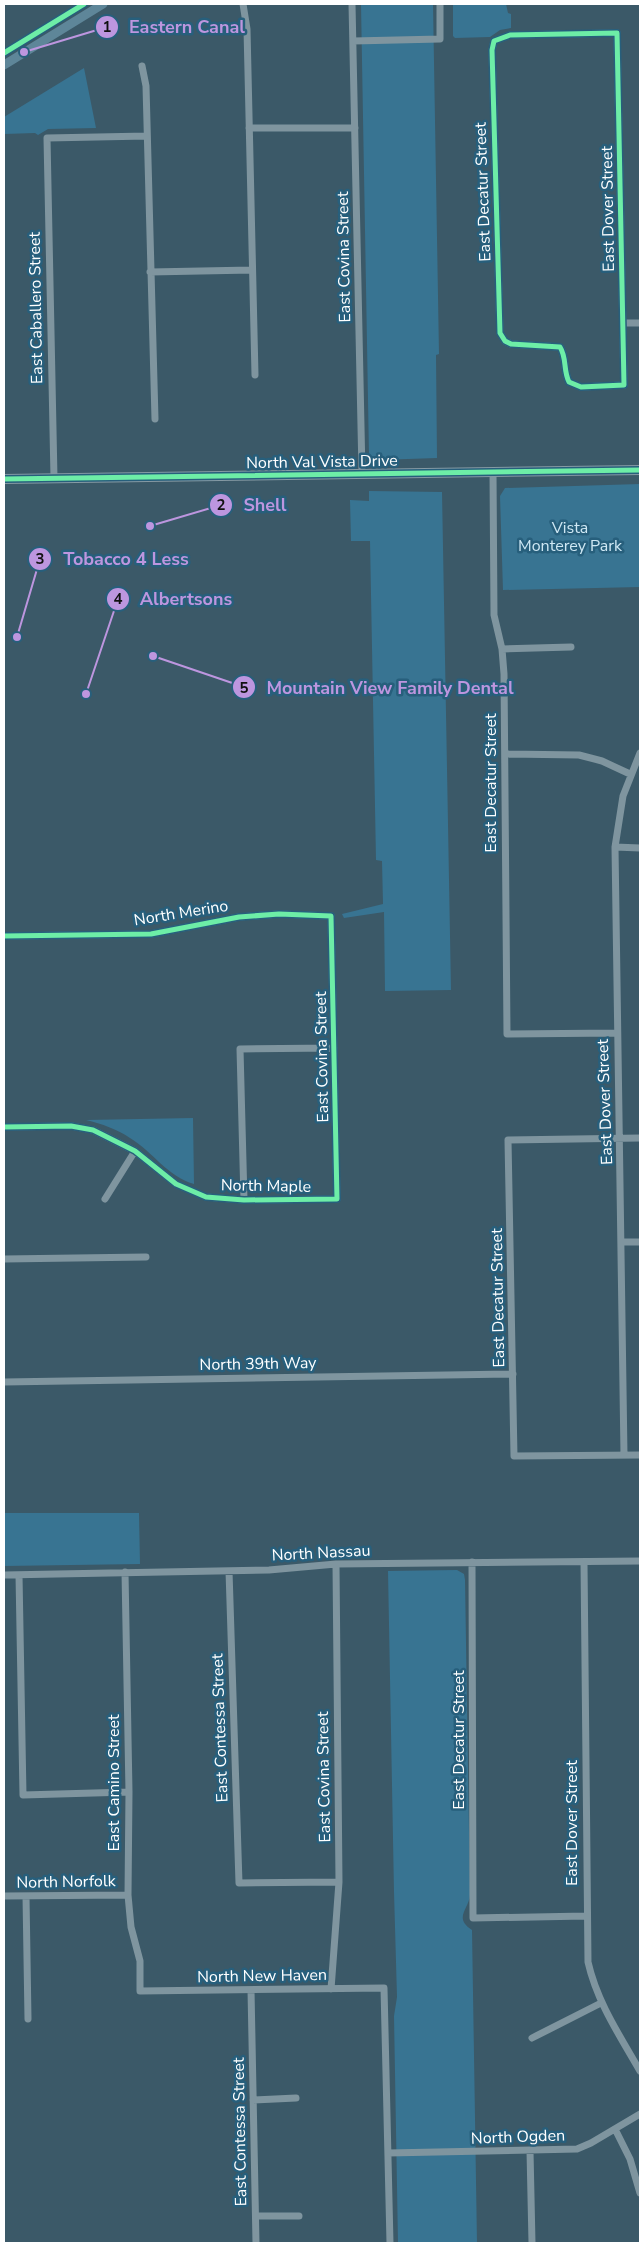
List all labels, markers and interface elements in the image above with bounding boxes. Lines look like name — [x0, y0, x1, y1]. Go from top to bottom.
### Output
callout: Eastern Canal — [94, 11, 255, 44]
text: Eastern Canal — [129, 15, 245, 39]
text: 1 — [102, 17, 112, 37]
street label: East Decatur Street — [470, 122, 496, 262]
street label: East Dover Street — [596, 146, 620, 272]
street label: East Covina Street — [332, 191, 356, 323]
street label: East Caballero Street — [24, 231, 48, 384]
street label: North Val Vista Drive — [246, 450, 398, 474]
callout: Shell — [209, 488, 297, 521]
text: Shell — [243, 493, 287, 517]
text: 2 — [216, 495, 226, 515]
park label: Vista Monterey Park — [518, 517, 623, 557]
callout: Tobacco 4 Less — [28, 542, 199, 575]
text: Tobacco 4 Less — [63, 547, 189, 571]
text: 3 — [35, 549, 45, 569]
callout: Albertsons — [105, 583, 243, 616]
text: Albertsons — [140, 587, 233, 611]
text: 4 — [113, 589, 123, 609]
callout: Mountain View Family Dental — [231, 671, 523, 704]
text: Mountain View Family Dental — [266, 676, 514, 700]
text: 5 — [239, 678, 249, 698]
street label: East Decatur Street — [480, 713, 502, 853]
street label: North Merino — [132, 895, 230, 931]
street label: East Covina Street — [310, 991, 334, 1123]
street label: East Dover Street — [592, 1038, 618, 1165]
street label: North Maple — [221, 1174, 311, 1198]
street label: East Decatur Street — [486, 1228, 510, 1368]
street label: North 39th Way — [199, 1352, 317, 1376]
street label: North Nassau — [271, 1539, 371, 1567]
street label: East Contessa Street — [206, 1653, 234, 1803]
street label: East Decatur Street — [448, 1670, 470, 1810]
street label: East Covina Street — [312, 1711, 336, 1843]
street label: East Camino Street — [103, 1714, 125, 1852]
street label: East Dover Street — [561, 1760, 583, 1886]
street label: North Norfolk — [16, 1870, 117, 1894]
street label: North New Haven — [197, 1964, 327, 1988]
street label: East Contessa Street — [228, 2057, 252, 2207]
street label: North Ogden — [471, 2124, 565, 2150]

